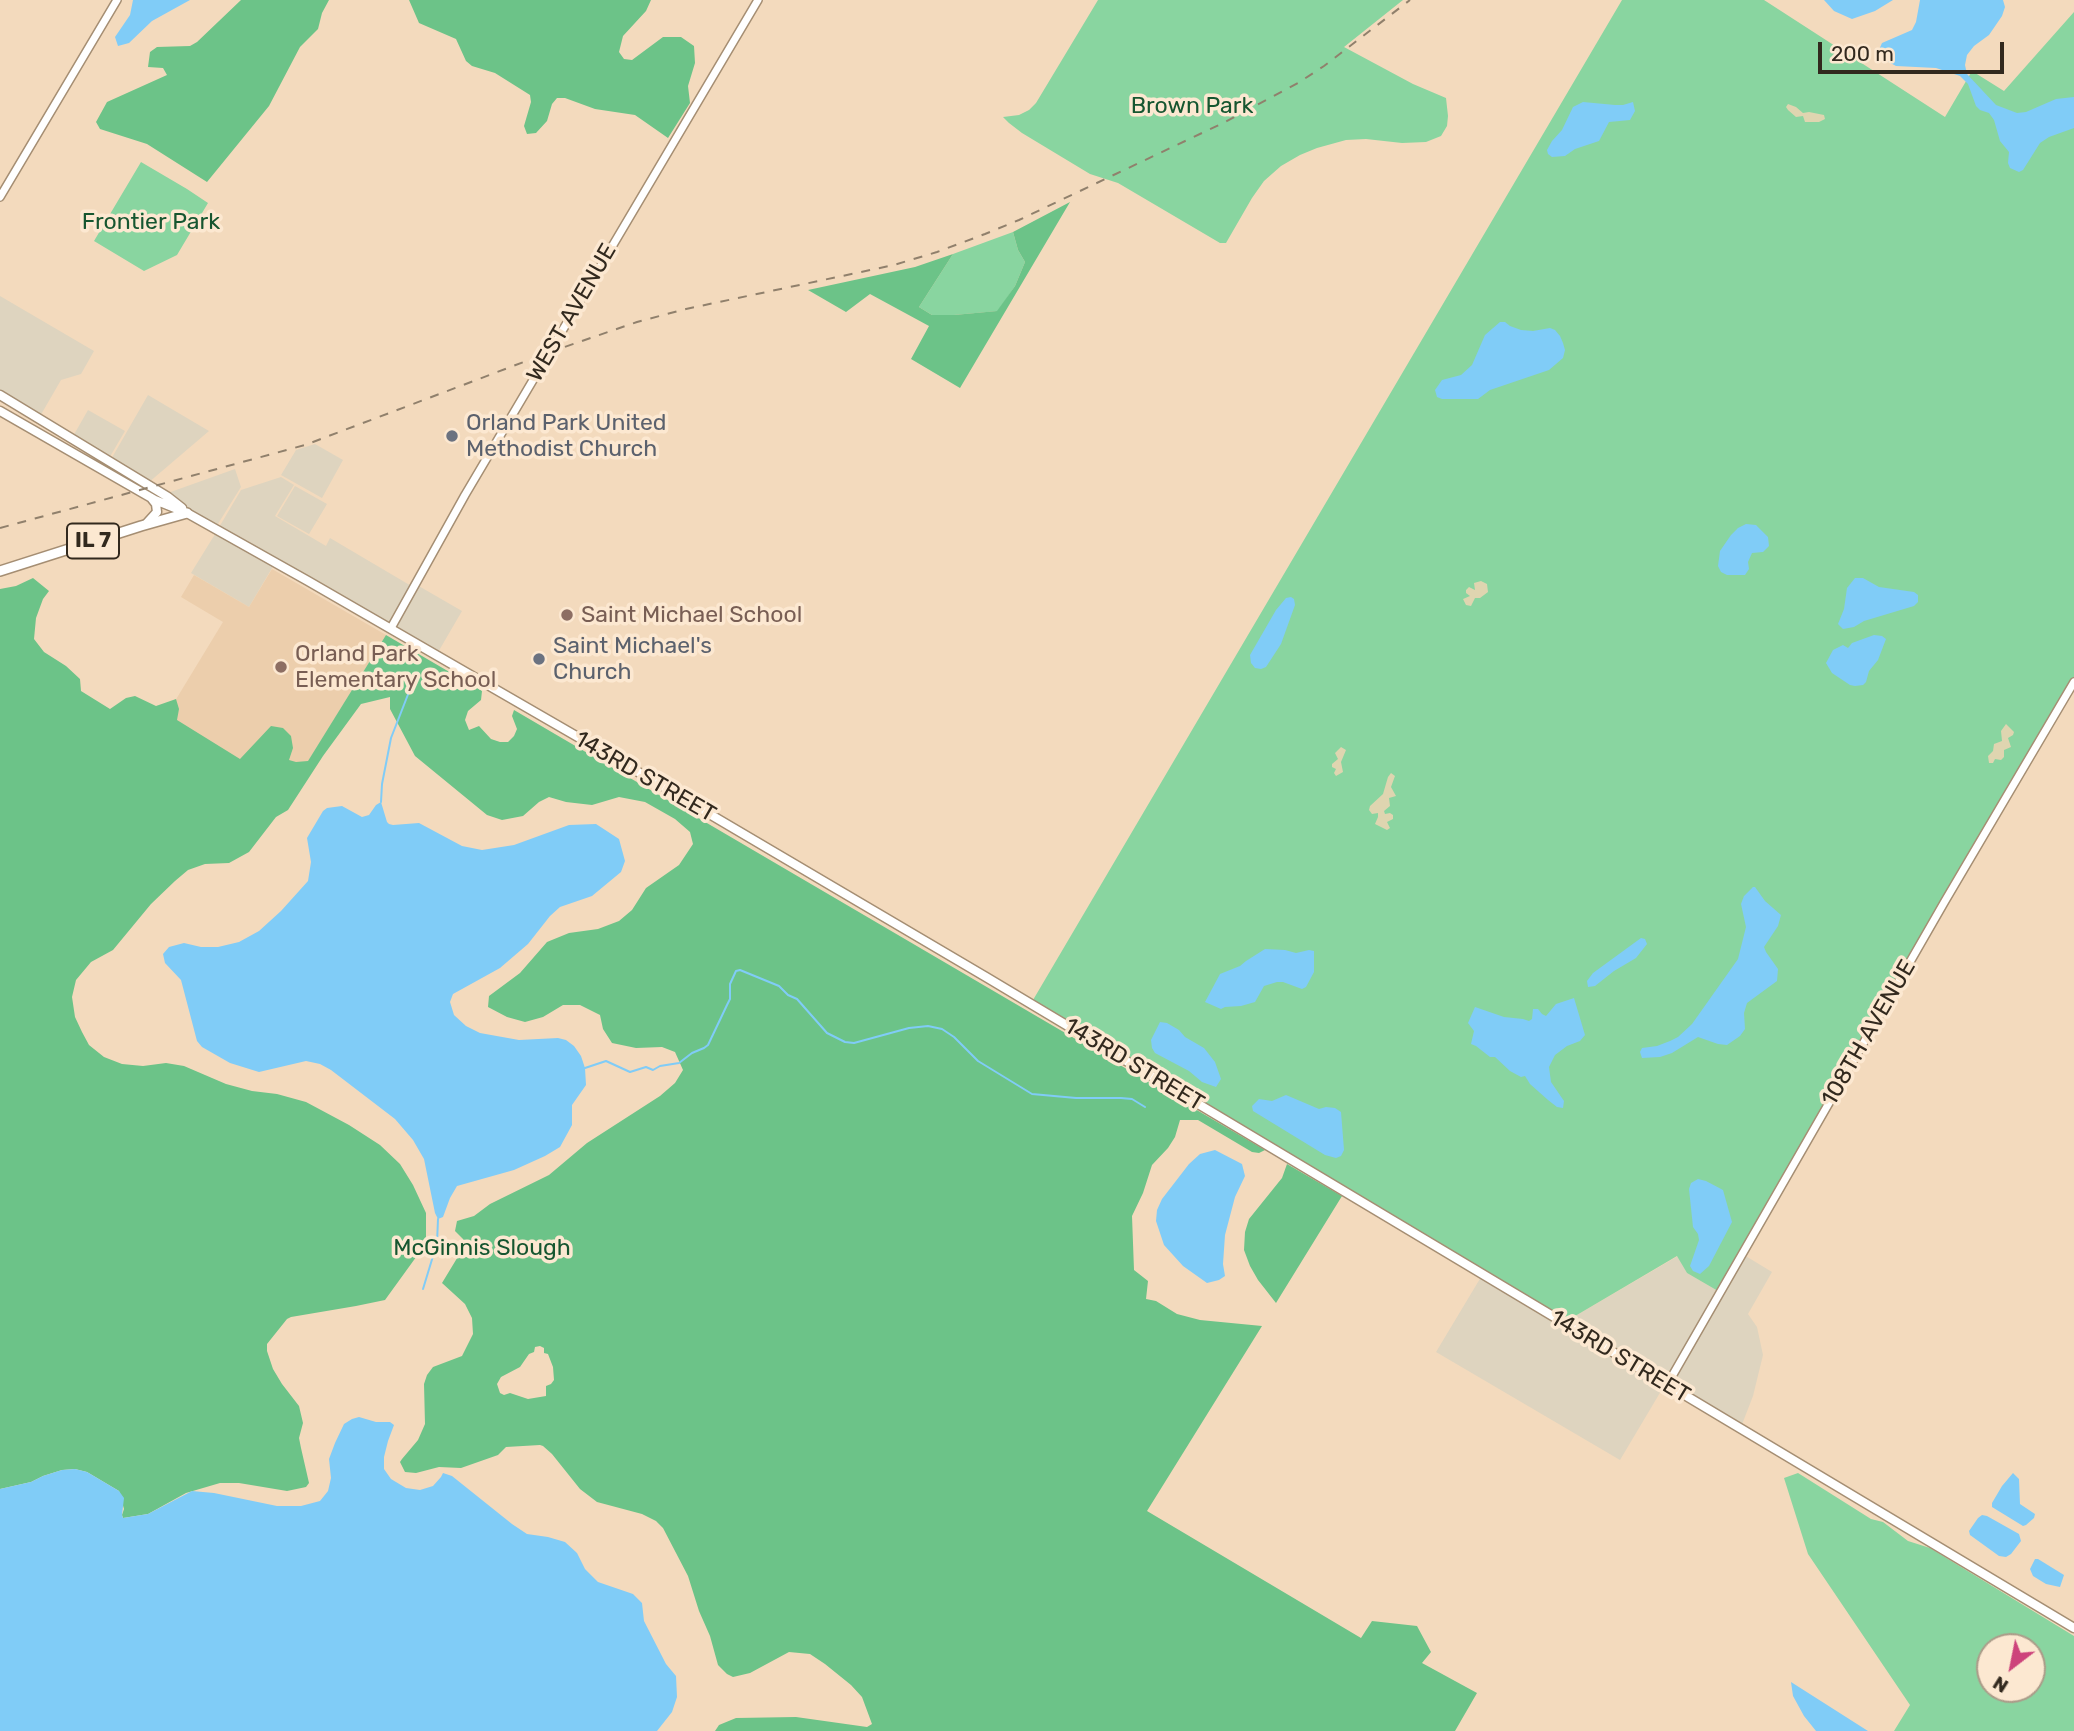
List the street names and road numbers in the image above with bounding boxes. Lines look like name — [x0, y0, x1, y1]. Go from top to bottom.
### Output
street label: WEST AVENUE — [521, 239, 623, 387]
road number: IL 7 — [67, 524, 119, 558]
street label: 143RD STREET — [570, 725, 720, 829]
street label: 108TH AVENUE — [1816, 955, 1922, 1111]
street label: 143RD STREET — [1059, 1012, 1209, 1118]
street label: 143RD STREET — [1545, 1304, 1695, 1410]

